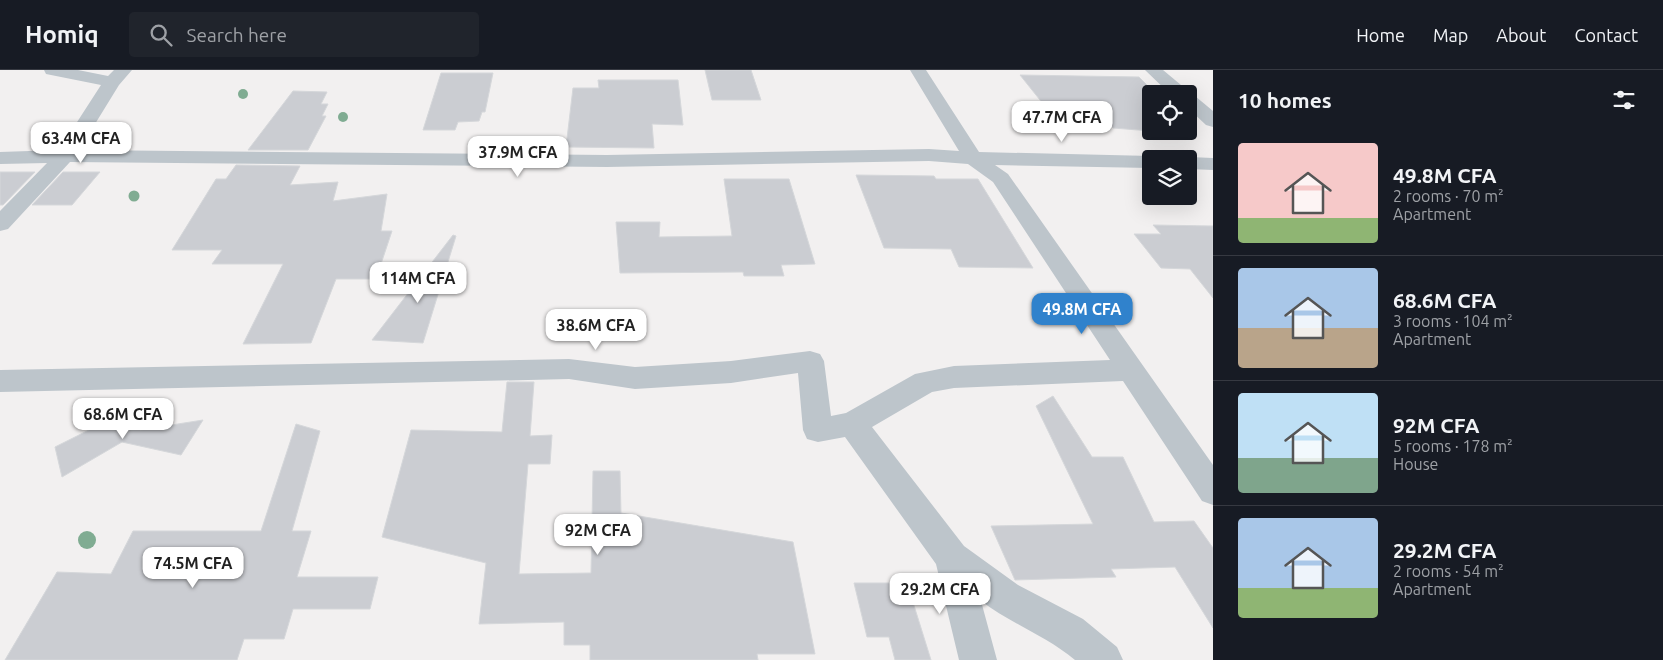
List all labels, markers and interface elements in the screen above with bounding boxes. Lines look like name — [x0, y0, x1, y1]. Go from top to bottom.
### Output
search box — [129, 12, 479, 57]
text: Homiq — [25, 21, 99, 48]
icon: search — [147, 21, 175, 49]
text: Search here — [187, 24, 287, 46]
text: Home — [1356, 25, 1405, 45]
text: Map — [1433, 25, 1468, 45]
text: About — [1496, 25, 1546, 45]
text: Contact — [1574, 25, 1638, 45]
map controls — [1142, 85, 1197, 205]
button: locate — [1142, 85, 1197, 140]
icon: filters — [1610, 86, 1638, 114]
text: 10 homes — [1238, 88, 1332, 112]
pin: 47.7M CFA — [1005, 100, 1119, 143]
text: 47.7M CFA — [1023, 108, 1101, 126]
pin: 63.4M CFA — [24, 122, 138, 164]
text: 63.4M CFA — [42, 129, 120, 147]
pin: 37.9M CFA — [461, 136, 575, 178]
text: 37.9M CFA — [479, 143, 557, 161]
button: layers — [1142, 150, 1197, 205]
icon: home — [1278, 163, 1338, 223]
text: 49.8M CFA — [1393, 163, 1496, 187]
text: 2 rooms · 70 m² — [1393, 187, 1504, 205]
text: Apartment — [1393, 205, 1471, 223]
pin: 114M CFA — [366, 262, 470, 304]
text: 114M CFA — [381, 269, 455, 287]
icon: home — [1278, 288, 1338, 348]
text: 68.6M CFA — [1393, 288, 1496, 312]
pin: 49.8M CFA — [1025, 292, 1139, 335]
text: 49.8M CFA — [1043, 300, 1121, 318]
pin: 38.6M CFA — [539, 308, 653, 351]
text: 3 rooms · 104 m² — [1393, 312, 1513, 330]
text: 38.6M CFA — [557, 316, 635, 334]
text: Apartment — [1393, 330, 1471, 348]
pin: 68.6M CFA — [66, 398, 180, 440]
text: 68.6M CFA — [84, 405, 162, 423]
icon: home — [1278, 413, 1338, 473]
text: 92M CFA — [1393, 413, 1479, 437]
text: 5 rooms · 178 m² — [1393, 437, 1513, 455]
text: House — [1393, 455, 1438, 473]
pin: 92M CFA — [552, 514, 644, 556]
text: 92M CFA — [565, 521, 631, 539]
icon: home — [1278, 538, 1338, 598]
text: 29.2M CFA — [1393, 538, 1496, 562]
pin: 74.5M CFA — [136, 546, 250, 589]
text: 74.5M CFA — [154, 554, 232, 572]
text: 2 rooms · 54 m² — [1393, 562, 1504, 580]
pin: 29.2M CFA — [883, 572, 997, 615]
text: 29.2M CFA — [901, 580, 979, 598]
text: Apartment — [1393, 580, 1471, 598]

